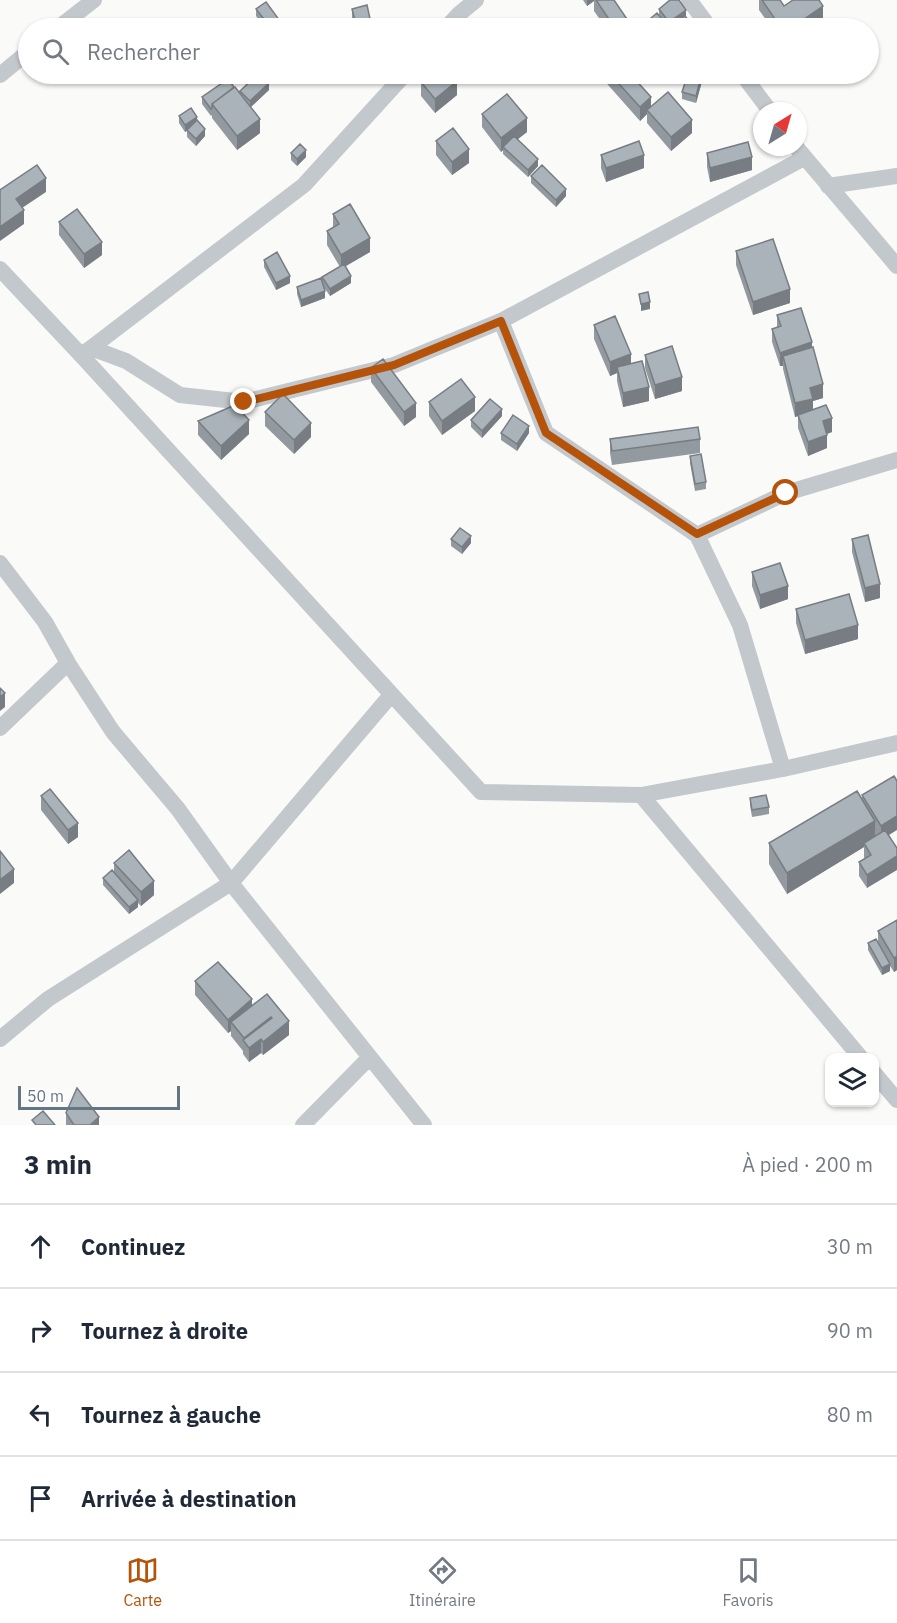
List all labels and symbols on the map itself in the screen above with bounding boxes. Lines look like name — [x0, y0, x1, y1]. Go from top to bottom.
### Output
north arrow — [753, 102, 807, 156]
route end — [230, 388, 256, 414]
route start — [772, 479, 798, 505]
scale bar — [18, 1083, 180, 1110]

